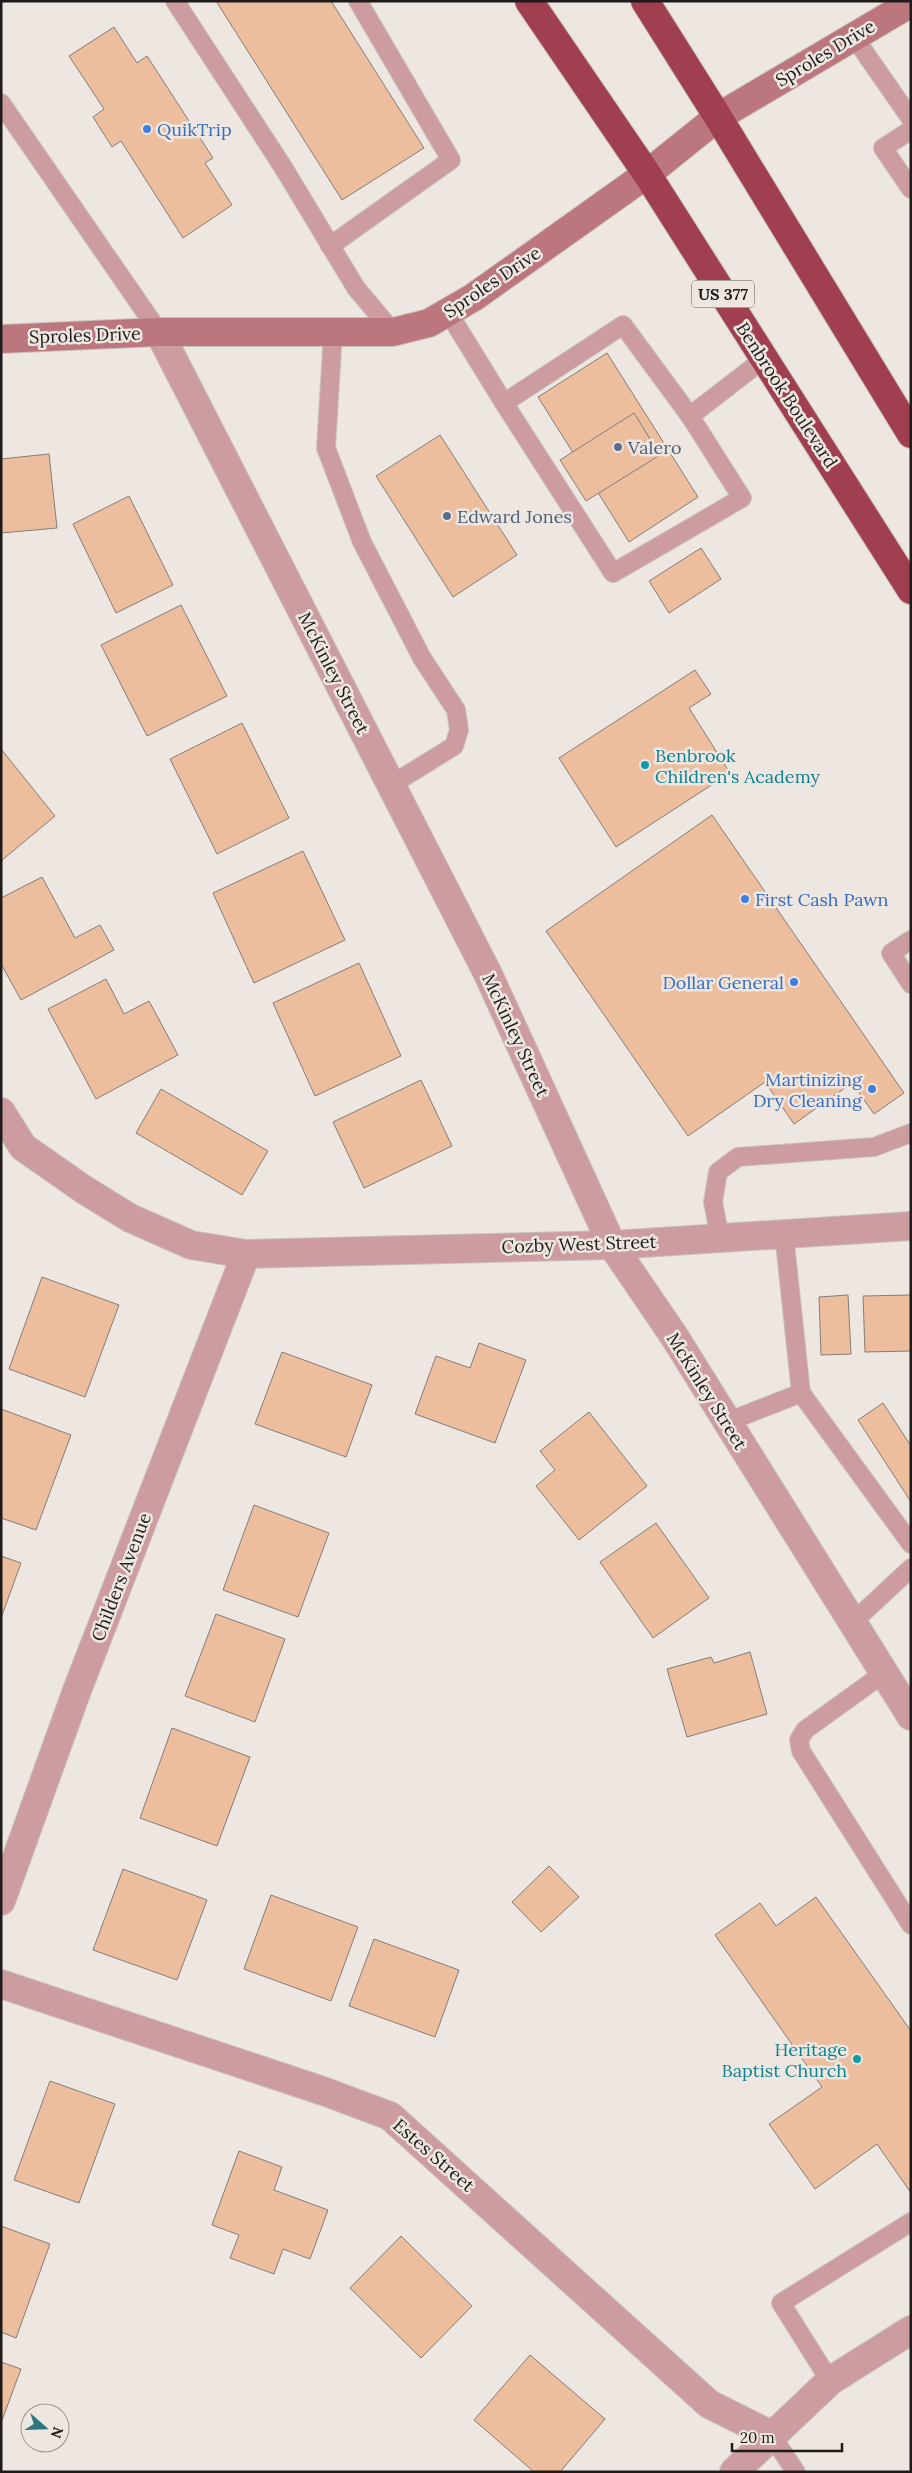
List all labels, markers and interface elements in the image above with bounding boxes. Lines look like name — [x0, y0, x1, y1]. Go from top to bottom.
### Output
street label: Sproles Drive — [771, 14, 879, 92]
place label: QuikTrip — [157, 118, 232, 141]
marker: QuikTrip — [141, 123, 153, 135]
street label: Sproles Drive — [439, 241, 545, 323]
road number: US 377 — [692, 280, 754, 308]
street label: Benbrook Boulevard — [731, 318, 843, 472]
street label: Sproles Drive — [29, 322, 141, 348]
place label: Valero — [627, 436, 681, 459]
marker: Valero — [612, 441, 624, 453]
place label: Edward Jones — [457, 505, 572, 528]
marker: Edward Jones — [441, 510, 453, 522]
street label: McKinley Street — [293, 608, 375, 738]
place label: Benbrook Children's Academy — [655, 744, 821, 788]
marker: Benbrook Children's Academy — [639, 759, 651, 771]
place label: First Cash Pawn — [755, 888, 889, 911]
marker: First Cash Pawn — [739, 893, 751, 905]
street label: McKinley Street — [477, 970, 555, 1100]
place label: Dollar General — [662, 971, 784, 994]
marker: Dollar General — [788, 976, 800, 988]
place label: Martinizing Dry Cleaning — [753, 1068, 863, 1112]
marker: Martinizing Dry Cleaning — [866, 1083, 878, 1095]
street label: Cozby West Street — [501, 1230, 657, 1258]
street label: McKinley Street — [662, 1328, 752, 1454]
street label: Childers Avenue — [86, 1509, 156, 1645]
place label: Heritage Baptist Church — [722, 2038, 847, 2082]
marker: Heritage Baptist Church — [851, 2053, 863, 2065]
street label: Estes Street — [389, 2113, 479, 2197]
north arrow — [20, 2403, 70, 2453]
scale bar — [732, 2420, 842, 2452]
text: N — [47, 2424, 68, 2441]
text: 20 m — [740, 2428, 775, 2447]

